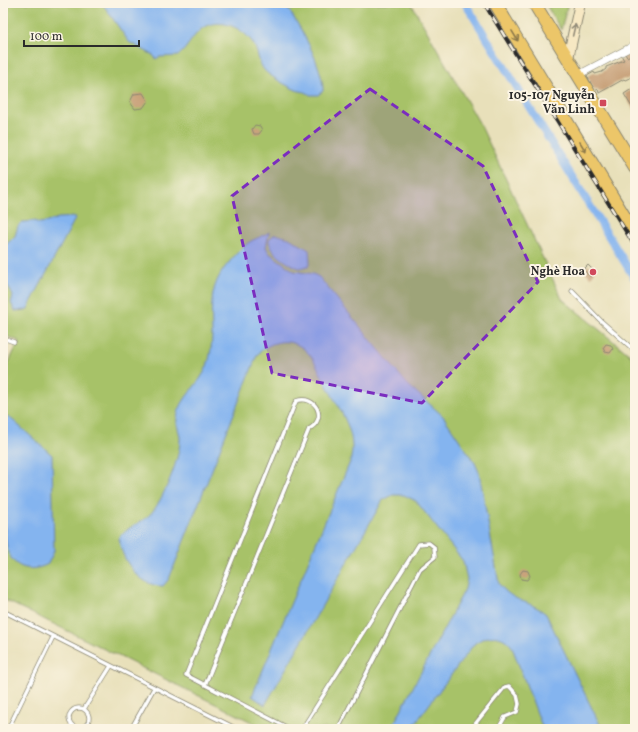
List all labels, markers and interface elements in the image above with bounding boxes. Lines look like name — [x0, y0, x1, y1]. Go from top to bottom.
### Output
scale bar — [24, 22, 139, 48]
one-way arrow — [570, 24, 578, 37]
text: 100 m — [30, 29, 63, 45]
one-way arrow — [511, 30, 519, 41]
place label: 105-107 Nguyễn Văn Linh — [509, 88, 595, 118]
marker: 105-107 Nguyễn Văn Linh — [598, 98, 608, 108]
one-way arrow — [579, 141, 587, 153]
place label: Nghè Hoa — [531, 264, 585, 280]
marker: Nghè Hoa — [588, 267, 598, 277]

